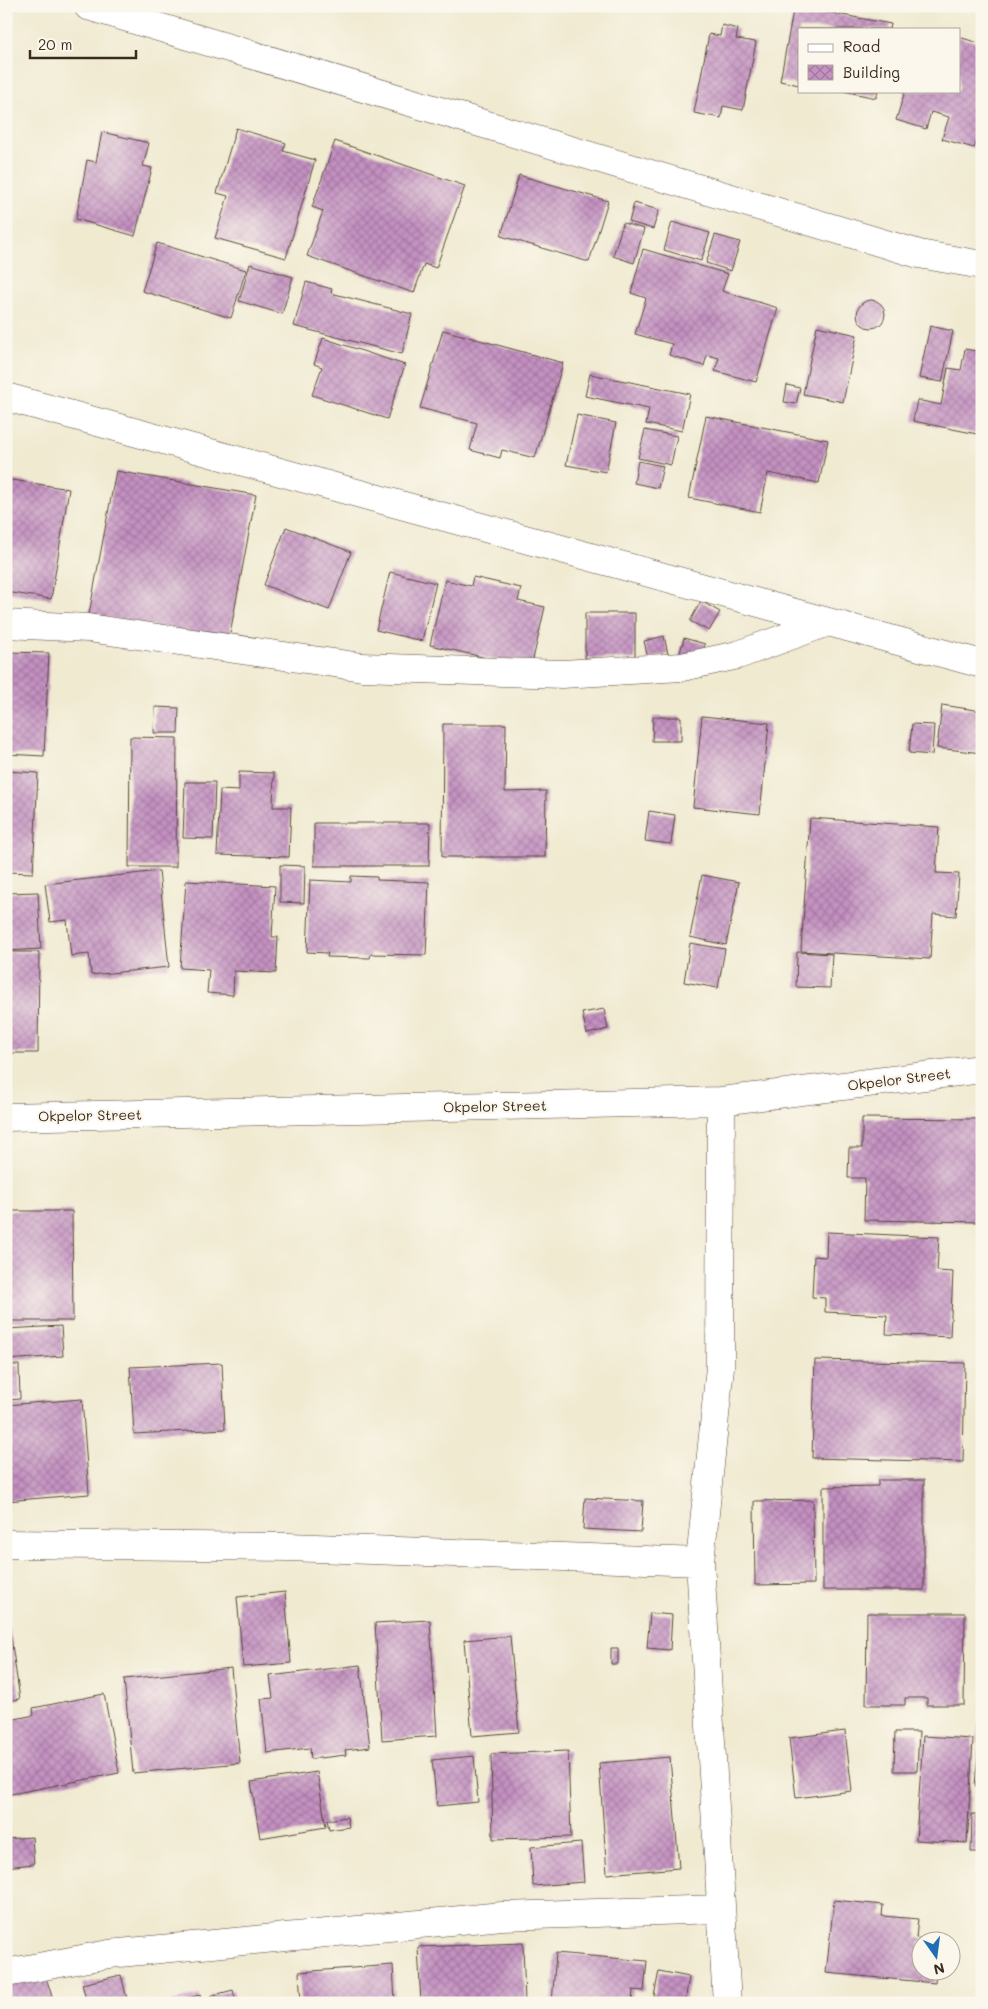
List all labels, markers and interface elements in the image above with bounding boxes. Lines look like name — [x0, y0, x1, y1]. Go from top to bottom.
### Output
scale bar — [30, 28, 136, 60]
legend — [798, 28, 960, 92]
text: 20 m — [38, 34, 72, 54]
text: Road — [843, 36, 880, 56]
text: Building — [843, 62, 900, 82]
street label: Okpelor Street — [846, 1063, 952, 1095]
street label: Okpelor Street — [443, 1096, 547, 1116]
street label: Okpelor Street — [38, 1105, 142, 1125]
north arrow — [910, 1932, 960, 1982]
text: N — [932, 1959, 947, 1980]

